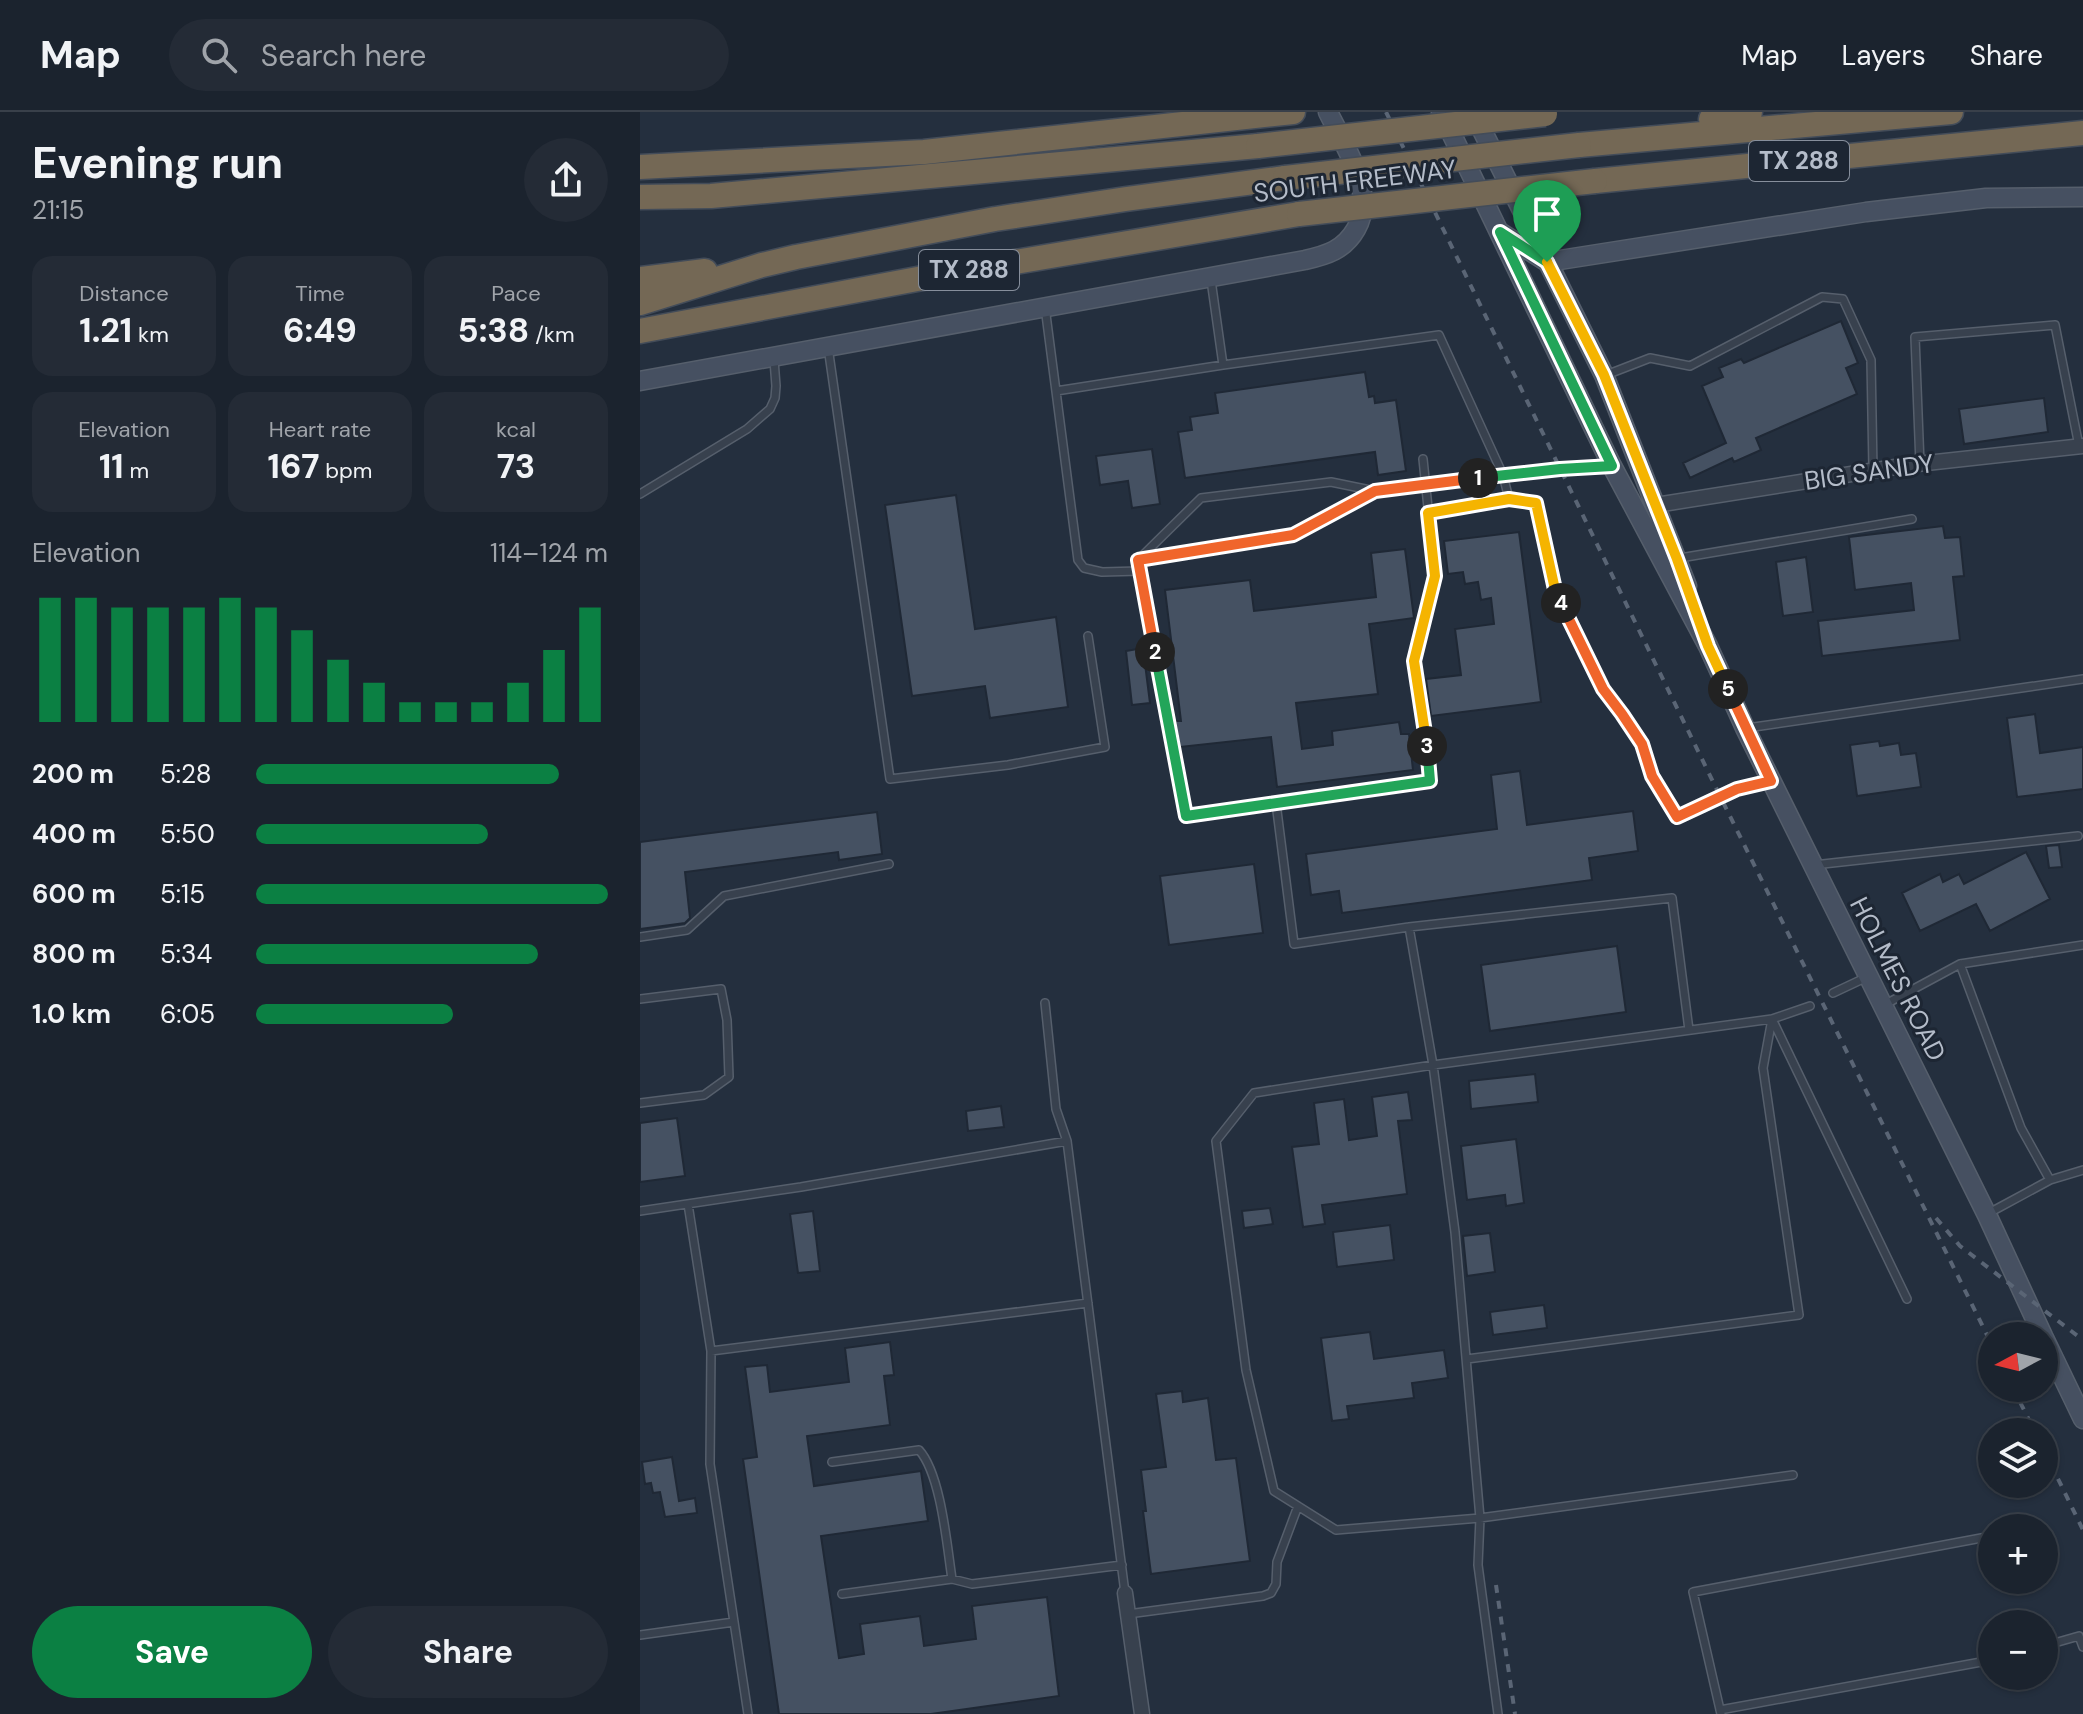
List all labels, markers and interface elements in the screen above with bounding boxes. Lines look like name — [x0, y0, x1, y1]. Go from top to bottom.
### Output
search box — [169, 19, 729, 91]
text: Map — [40, 30, 121, 80]
icon: search — [197, 33, 241, 77]
text: Search here — [261, 36, 426, 75]
text: Map — [1741, 37, 1798, 74]
text: Layers — [1842, 37, 1926, 74]
text: Share — [1970, 37, 2043, 74]
text: Evening run — [32, 134, 283, 192]
button: share — [524, 138, 608, 222]
road number: TX 288 — [1749, 141, 1849, 181]
street label: SOUTH FREEWAY — [1252, 152, 1458, 210]
pin — [1513, 180, 1581, 262]
icon: arrive — [1525, 192, 1569, 236]
text: 21:15 — [32, 193, 84, 227]
road number: TX 288 — [919, 250, 1019, 290]
text: Distance — [79, 279, 169, 308]
text: Time — [295, 279, 345, 308]
text: Pace — [491, 279, 541, 308]
text: 1.21 — [79, 308, 132, 353]
text: 6:49 — [283, 308, 357, 353]
text: 5:38 — [458, 308, 529, 353]
text: km — [132, 320, 169, 349]
text: /km — [529, 320, 574, 349]
text: Elevation — [78, 415, 170, 444]
text: Heart rate — [269, 415, 371, 444]
text: kcal — [496, 415, 536, 444]
text: 11 — [99, 444, 124, 489]
text: 167 — [268, 444, 319, 489]
text: 73 — [497, 444, 535, 489]
street label: BIG SANDY — [1802, 446, 1936, 498]
text: m — [124, 456, 149, 485]
text: bpm — [319, 456, 372, 485]
pin: 1 — [1458, 458, 1498, 498]
text: 1 — [1474, 463, 1482, 492]
text: Elevation — [32, 536, 140, 570]
text: 114–124 m — [490, 536, 608, 570]
pin: 4 — [1541, 583, 1581, 623]
text: 4 — [1554, 588, 1568, 617]
pin: 2 — [1135, 632, 1175, 672]
text: 2 — [1149, 637, 1161, 666]
pin: 5 — [1708, 669, 1748, 709]
text: 5 — [1721, 674, 1735, 703]
pin: 3 — [1407, 726, 1447, 766]
text: 3 — [1420, 731, 1434, 760]
text: 200 m — [32, 757, 114, 791]
text: 5:28 — [160, 757, 211, 791]
text: 400 m — [32, 817, 116, 851]
text: 5:50 — [160, 817, 215, 851]
text: 600 m — [32, 877, 116, 911]
text: 5:15 — [160, 877, 205, 911]
street label: HOLMES ROAD — [1842, 891, 1954, 1067]
text: 800 m — [32, 937, 116, 971]
text: 5:34 — [160, 937, 212, 971]
text: 1.0 km — [32, 997, 111, 1031]
text: 6:05 — [160, 997, 215, 1031]
north arrow — [1978, 1322, 2058, 1402]
map controls — [1978, 1322, 2058, 1690]
button: layers — [1978, 1418, 2058, 1498]
button: + — [1978, 1514, 2058, 1594]
button: Save — [32, 1606, 312, 1698]
button: Share — [328, 1606, 608, 1698]
button: − — [1978, 1610, 2058, 1690]

